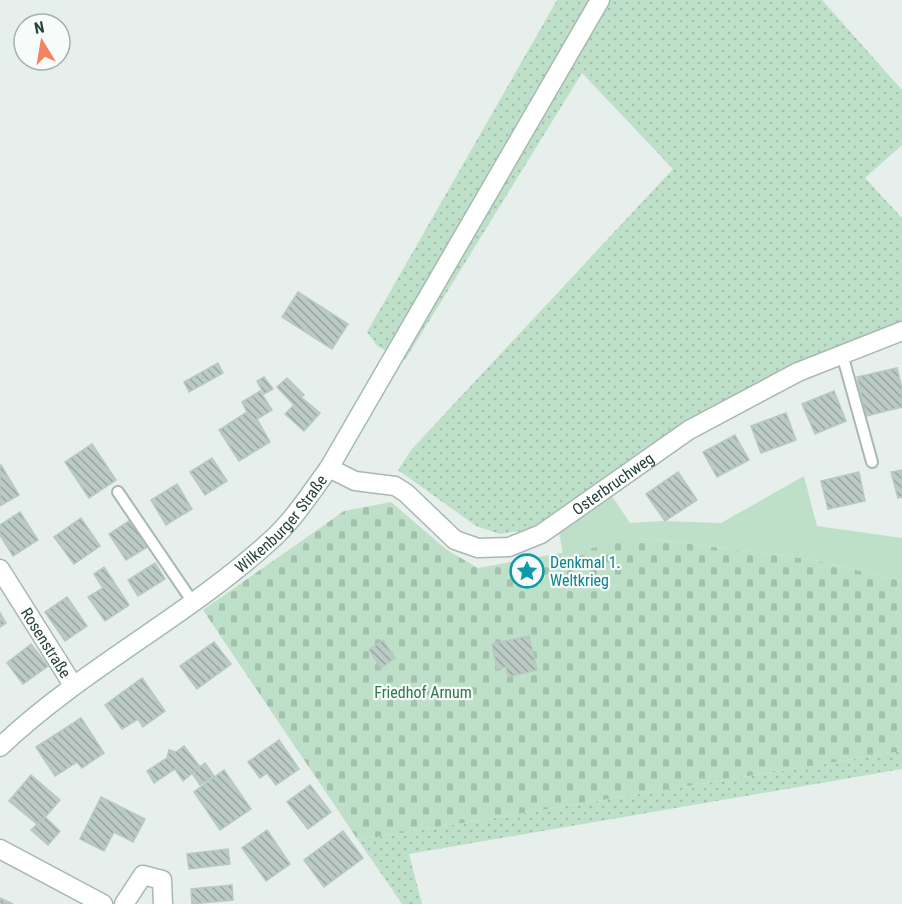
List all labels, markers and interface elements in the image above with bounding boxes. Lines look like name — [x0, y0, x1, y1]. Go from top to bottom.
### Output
north arrow — [12, 12, 72, 72]
text: N — [33, 18, 46, 38]
street label: Osterbruchweg — [569, 449, 658, 519]
street label: Wilkenburger Straße — [231, 471, 331, 577]
place icon: Denkmal 1. Weltkrieg — [509, 553, 545, 589]
place label: Denkmal 1. Weltkrieg — [550, 553, 621, 590]
street label: Rosenstraße — [17, 604, 75, 681]
park label: Friedhof Arnum — [374, 683, 472, 702]

